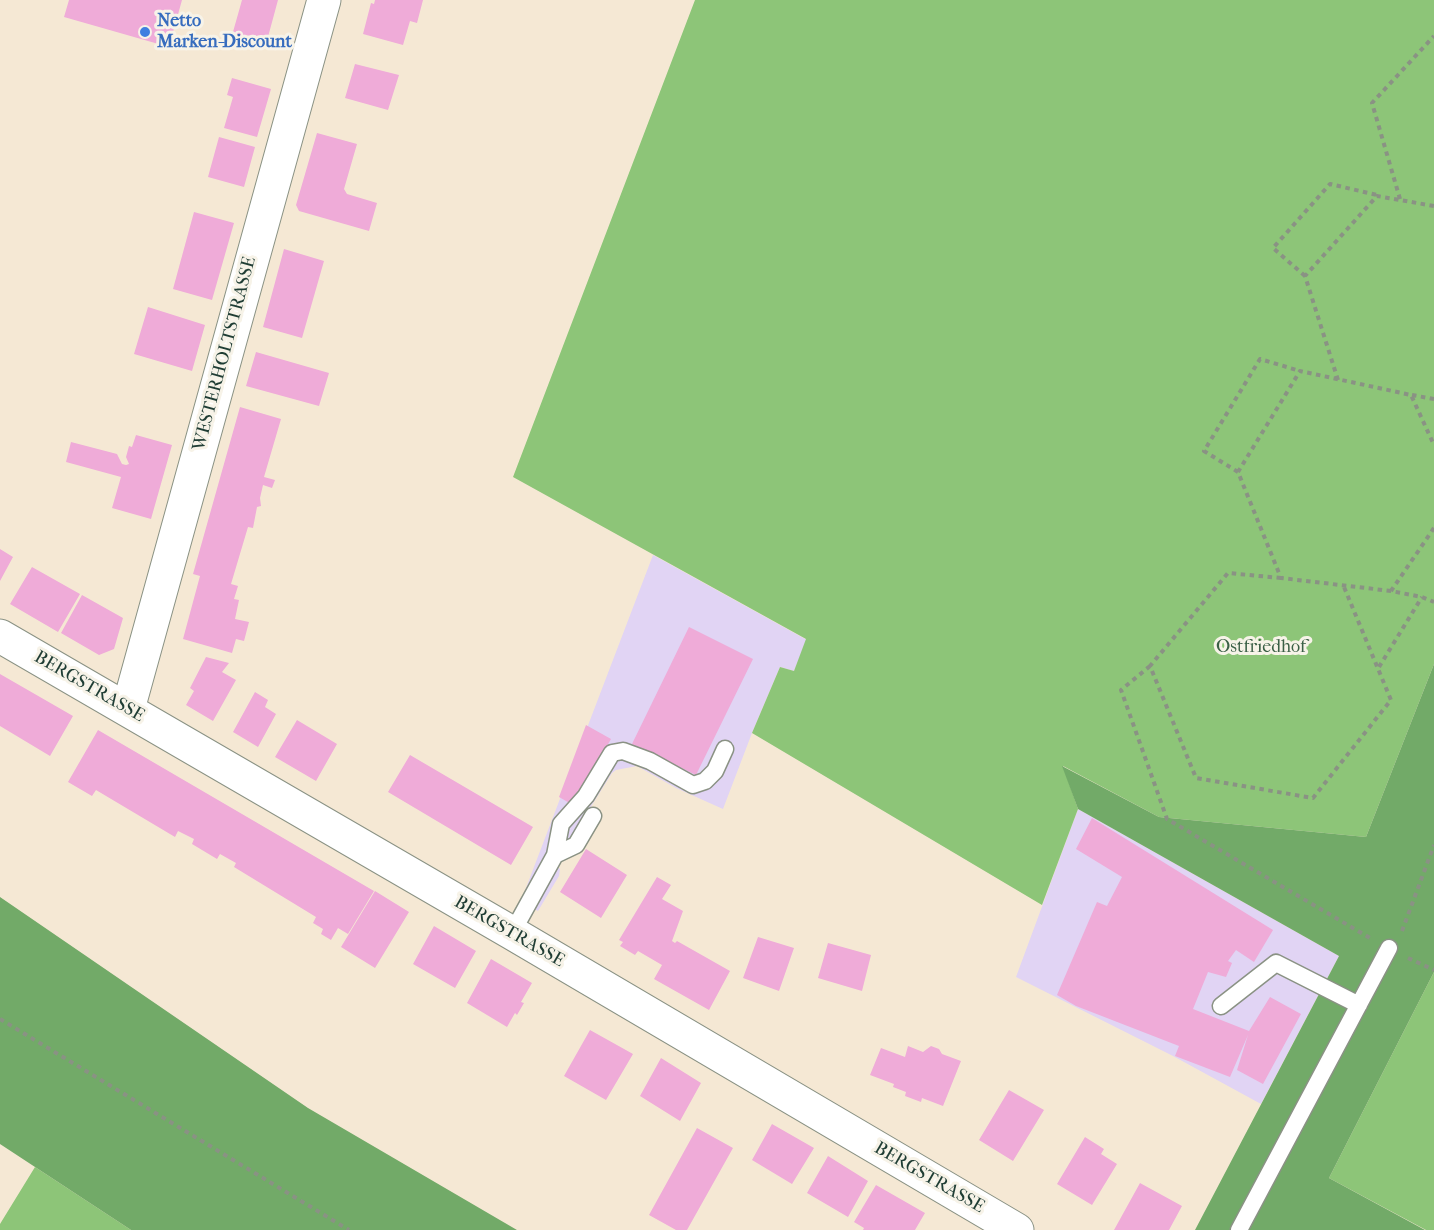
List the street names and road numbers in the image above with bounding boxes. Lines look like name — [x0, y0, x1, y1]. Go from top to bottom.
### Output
street label: WESTERHOLTSTRASSE — [189, 255, 261, 453]
street label: BERGSTRASSE — [30, 647, 148, 727]
street label: BERGSTRASSE — [450, 892, 568, 972]
street label: BERGSTRASSE — [870, 1138, 988, 1218]

